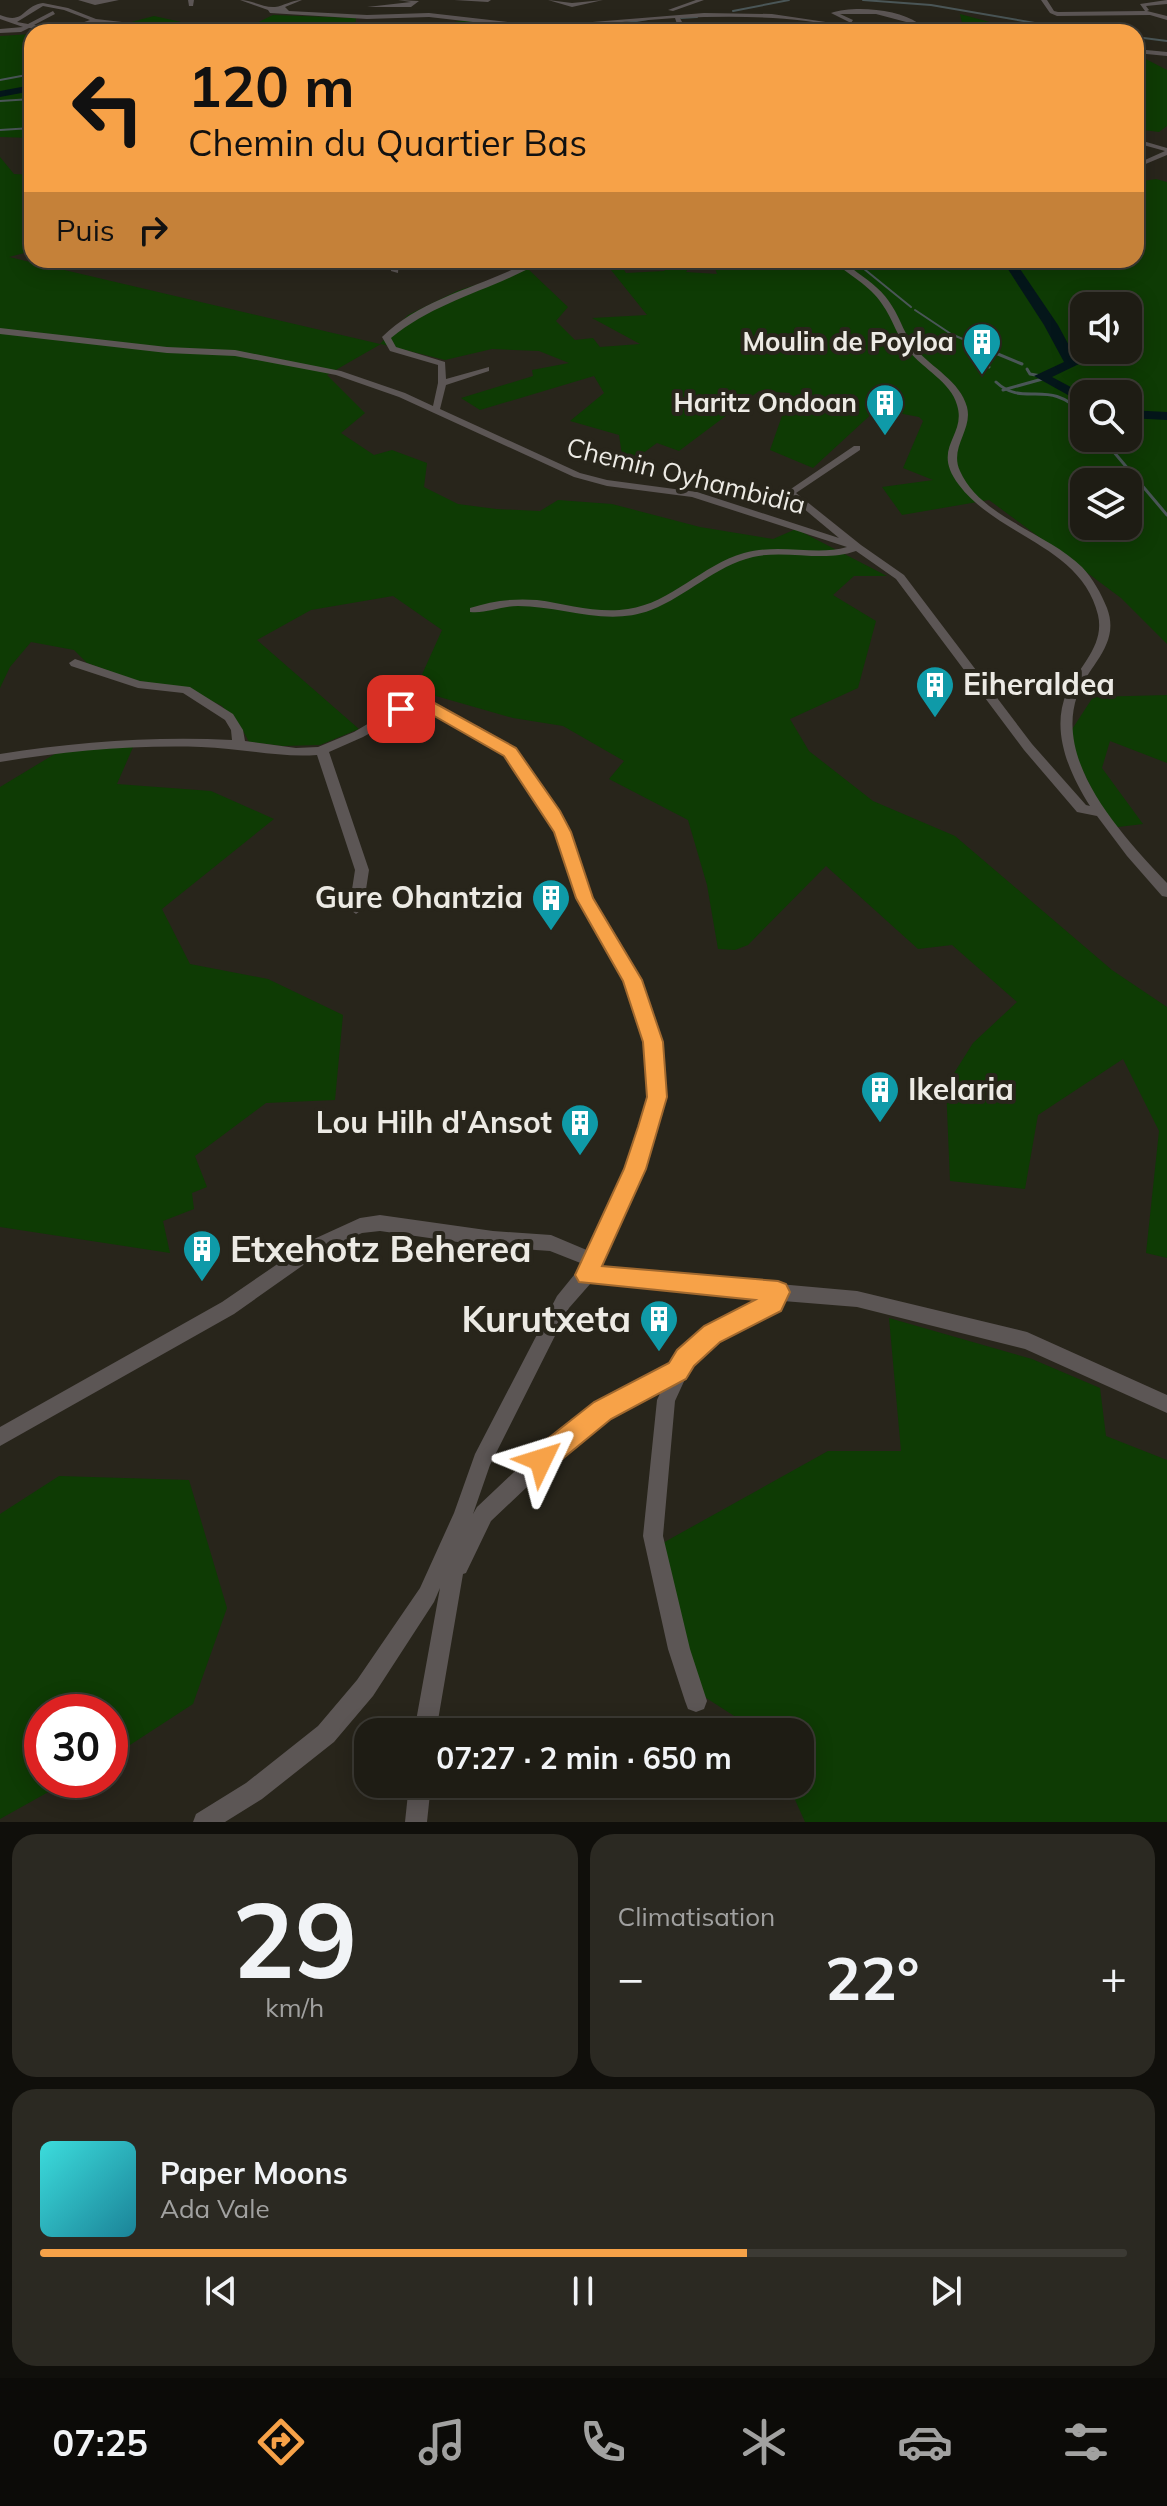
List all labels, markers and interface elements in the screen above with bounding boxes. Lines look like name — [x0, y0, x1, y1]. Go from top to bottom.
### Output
text: 120 m — [188, 51, 355, 121]
icon: left — [56, 56, 160, 160]
text: Chemin du Quartier Bas — [188, 120, 587, 165]
icon: right — [131, 208, 175, 252]
text: Puis — [56, 211, 115, 249]
map controls — [1070, 292, 1142, 540]
button: sound — [1070, 292, 1142, 364]
building icon: Moulin de Poyloa — [961, 321, 1003, 376]
place label: Moulin de Poyloa — [742, 325, 954, 358]
button: search — [1070, 380, 1142, 452]
building icon: Haritz Ondoan — [864, 382, 906, 437]
place label: Haritz Ondoan — [674, 386, 857, 419]
street label: Chemin Oyhambidia — [563, 430, 809, 521]
button: layers — [1070, 468, 1142, 540]
building icon: Eiheraldea — [914, 664, 956, 719]
place label: Eiheraldea — [963, 665, 1115, 703]
pin — [367, 675, 435, 743]
icon: arrive — [379, 687, 423, 731]
building icon: Gure Ohantzia — [530, 877, 572, 932]
place label: Gure Ohantzia — [315, 878, 523, 916]
building icon: Ikelaria — [859, 1069, 901, 1124]
place label: Ikelaria — [908, 1070, 1014, 1108]
building icon: Lou Hilh d'Ansot — [559, 1102, 601, 1157]
place label: Lou Hilh d'Ansot — [316, 1103, 552, 1141]
place label: Etxehotz Beherea — [230, 1226, 532, 1271]
building icon: Etxehotz Beherea — [181, 1228, 223, 1283]
place label: Kurutxeta — [461, 1296, 631, 1341]
building icon: Kurutxeta — [638, 1298, 680, 1353]
position arrow — [499, 1418, 583, 1502]
speed limit sign: 30 — [24, 1694, 128, 1798]
text: 07:27 · 2 min · 650 m — [436, 1739, 732, 1777]
text: 29 — [232, 1873, 357, 2004]
text: Climatisation — [618, 1900, 775, 1933]
text: 22° — [825, 1940, 920, 2015]
text: − — [618, 1950, 644, 2005]
text: + — [1101, 1950, 1127, 2005]
text: km/h — [265, 1991, 324, 2024]
text: Paper Moons — [160, 2154, 348, 2192]
text: Ada Vale — [160, 2192, 270, 2225]
icon: previous — [199, 2269, 243, 2313]
icon: pause — [561, 2269, 605, 2313]
icon: next — [924, 2269, 968, 2313]
icon: directions — [253, 2414, 309, 2470]
icon: music — [414, 2414, 470, 2470]
icon: phone — [575, 2414, 631, 2470]
icon: climate — [736, 2414, 792, 2470]
icon: car — [897, 2414, 953, 2470]
icon: filters — [1058, 2414, 1114, 2470]
text: 07:25 — [53, 2420, 148, 2465]

